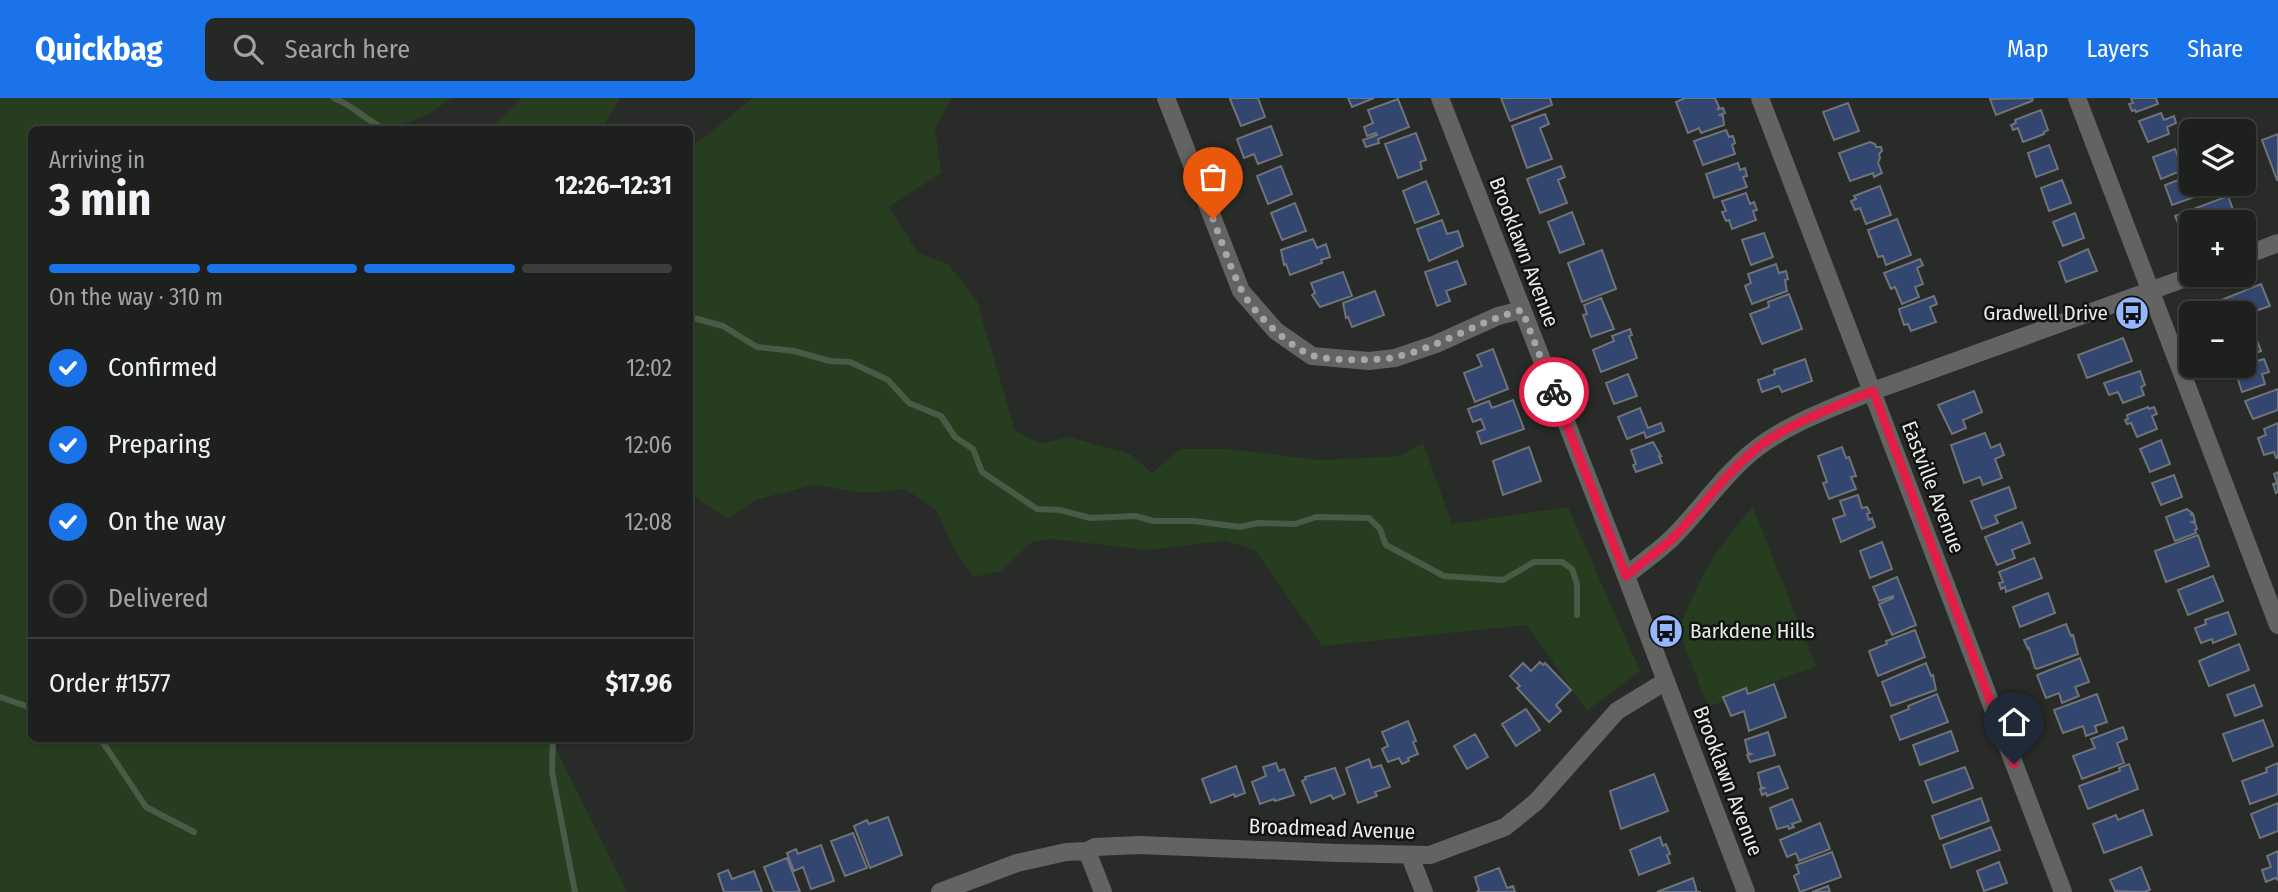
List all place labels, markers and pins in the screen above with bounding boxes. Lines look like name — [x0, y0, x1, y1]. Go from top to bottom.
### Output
pin — [1183, 147, 1243, 219]
bus stop icon: Gradwell Drive — [2113, 294, 2151, 332]
place label: Gradwell Drive — [1983, 300, 2108, 326]
bus stop icon: Barkdene Hills — [1647, 612, 1685, 650]
place label: Barkdene Hills — [1690, 618, 1815, 644]
pin — [1984, 692, 2044, 764]

